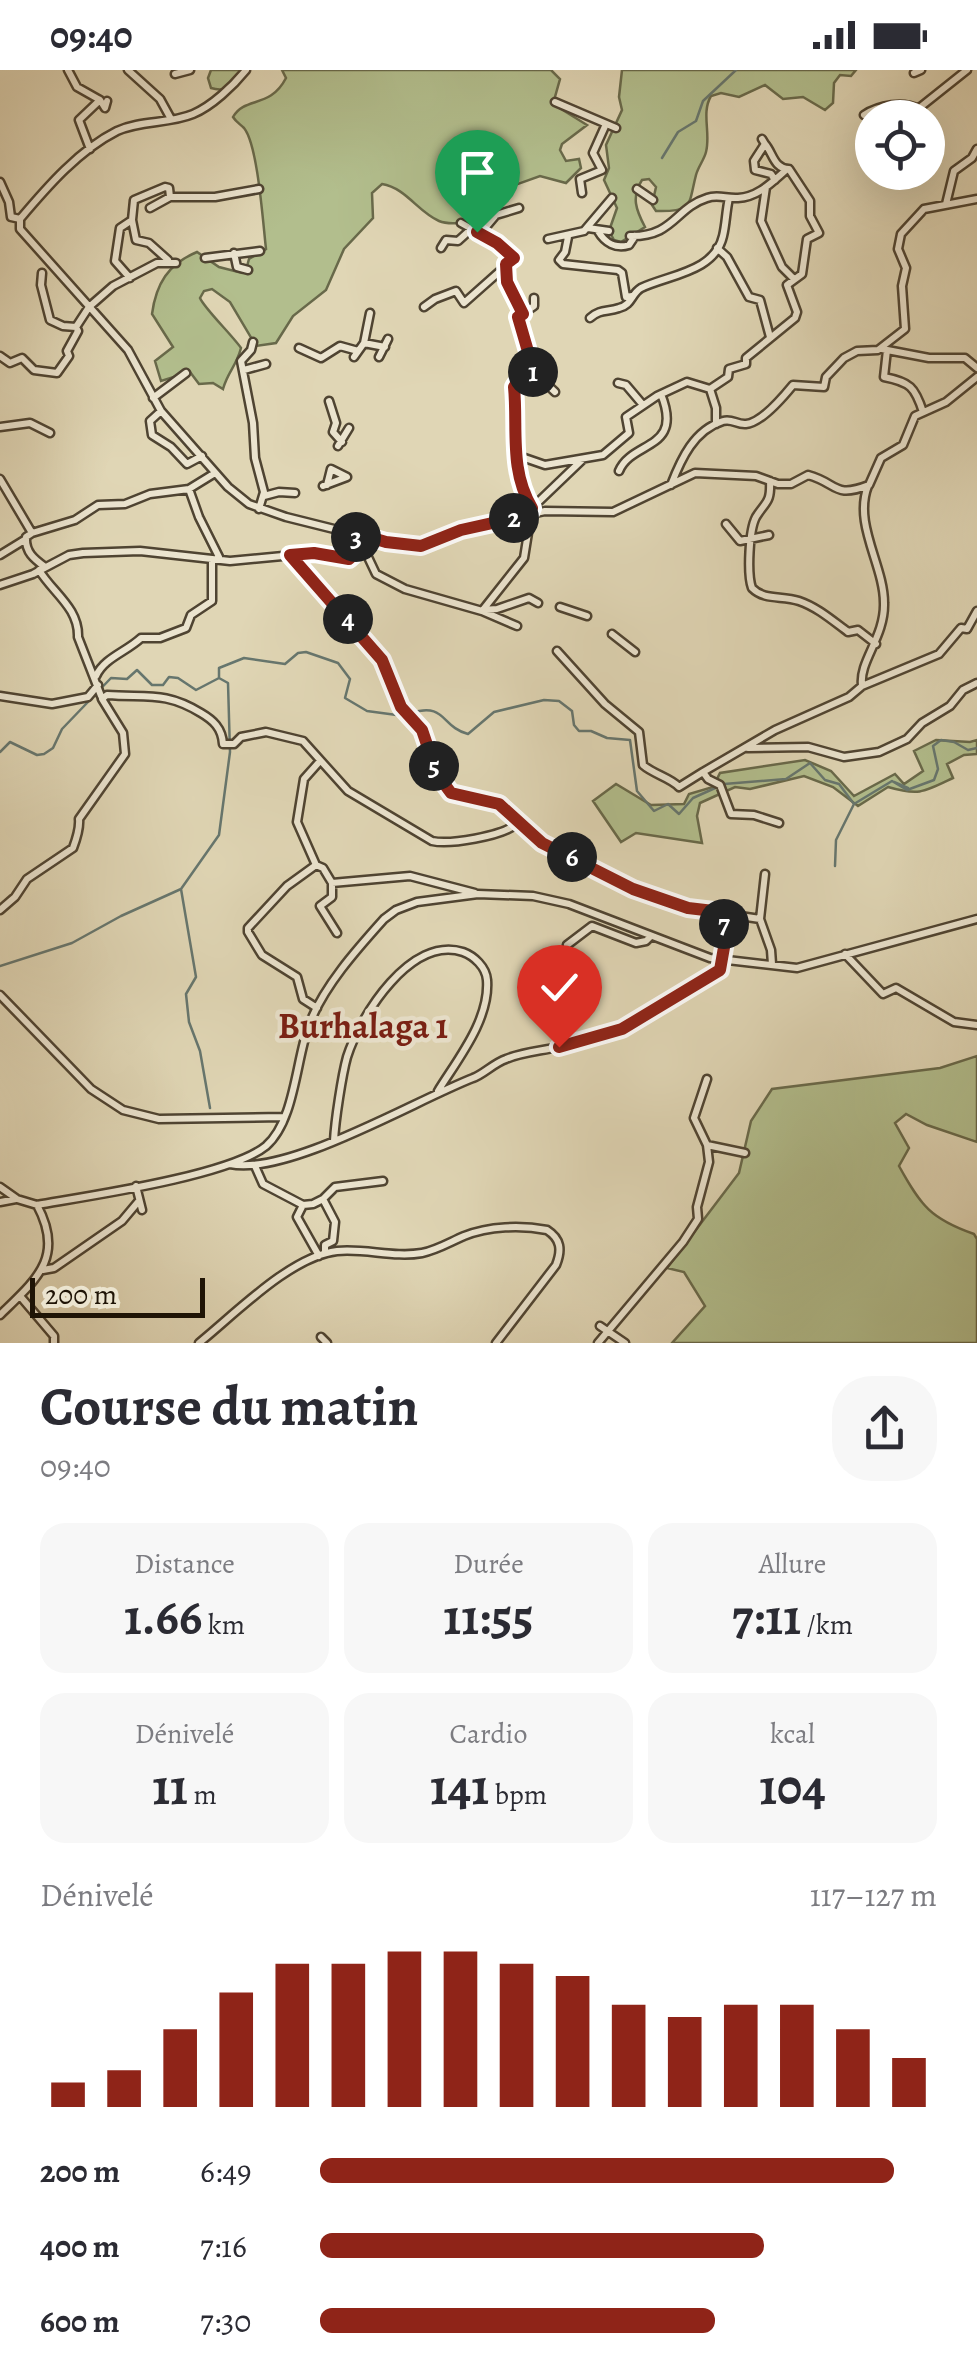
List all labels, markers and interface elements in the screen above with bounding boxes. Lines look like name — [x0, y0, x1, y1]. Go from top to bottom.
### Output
text: 09:40 — [50, 9, 133, 61]
map controls — [855, 100, 945, 190]
button: locate — [855, 100, 945, 190]
pin — [435, 130, 520, 233]
icon: arrive — [450, 145, 505, 200]
pin: 1 — [508, 347, 558, 397]
text: 1 — [528, 353, 538, 391]
pin: 2 — [489, 493, 539, 543]
text: 2 — [507, 499, 521, 537]
pin: 3 — [331, 512, 381, 562]
text: 3 — [350, 518, 362, 556]
pin: 4 — [323, 594, 373, 644]
text: 4 — [341, 600, 355, 638]
pin: 5 — [409, 741, 459, 791]
text: 5 — [428, 747, 440, 785]
pin: 6 — [547, 832, 597, 882]
text: 6 — [565, 838, 579, 876]
pin: 7 — [699, 899, 749, 949]
text: 7 — [718, 905, 730, 943]
pin — [517, 945, 602, 1048]
icon: check — [532, 960, 587, 1015]
district label: Burhalaga 1 — [278, 1002, 448, 1050]
scale bar — [30, 1273, 205, 1318]
text: 200 m — [45, 1276, 117, 1314]
text: Course du matin — [40, 1369, 418, 1444]
button: share — [832, 1376, 937, 1481]
text: 09:40 — [40, 1444, 111, 1488]
text: Distance — [134, 1545, 235, 1583]
text: Durée — [453, 1545, 524, 1583]
text: Allure — [759, 1545, 826, 1583]
text: 1.66 — [124, 1583, 202, 1651]
text: 11:55 — [443, 1583, 534, 1651]
text: 7:11 — [732, 1583, 801, 1651]
text: km — [202, 1606, 245, 1644]
text: /km — [801, 1606, 853, 1644]
text: Dénivelé — [135, 1715, 234, 1753]
text: Cardio — [450, 1715, 527, 1753]
text: kcal — [770, 1715, 815, 1753]
text: 11 — [152, 1753, 188, 1821]
text: 141 — [430, 1753, 489, 1821]
text: 104 — [759, 1753, 826, 1821]
text: m — [188, 1776, 217, 1814]
text: bpm — [489, 1776, 547, 1814]
text: Dénivelé — [40, 1873, 154, 1917]
text: 117–127 m — [810, 1873, 937, 1917]
text: 200 m — [40, 2149, 120, 2193]
text: 6:49 — [200, 2149, 251, 2193]
text: 400 m — [40, 2224, 120, 2268]
text: 7:16 — [200, 2224, 247, 2268]
text: 600 m — [40, 2299, 120, 2343]
text: 7:30 — [200, 2299, 251, 2343]

